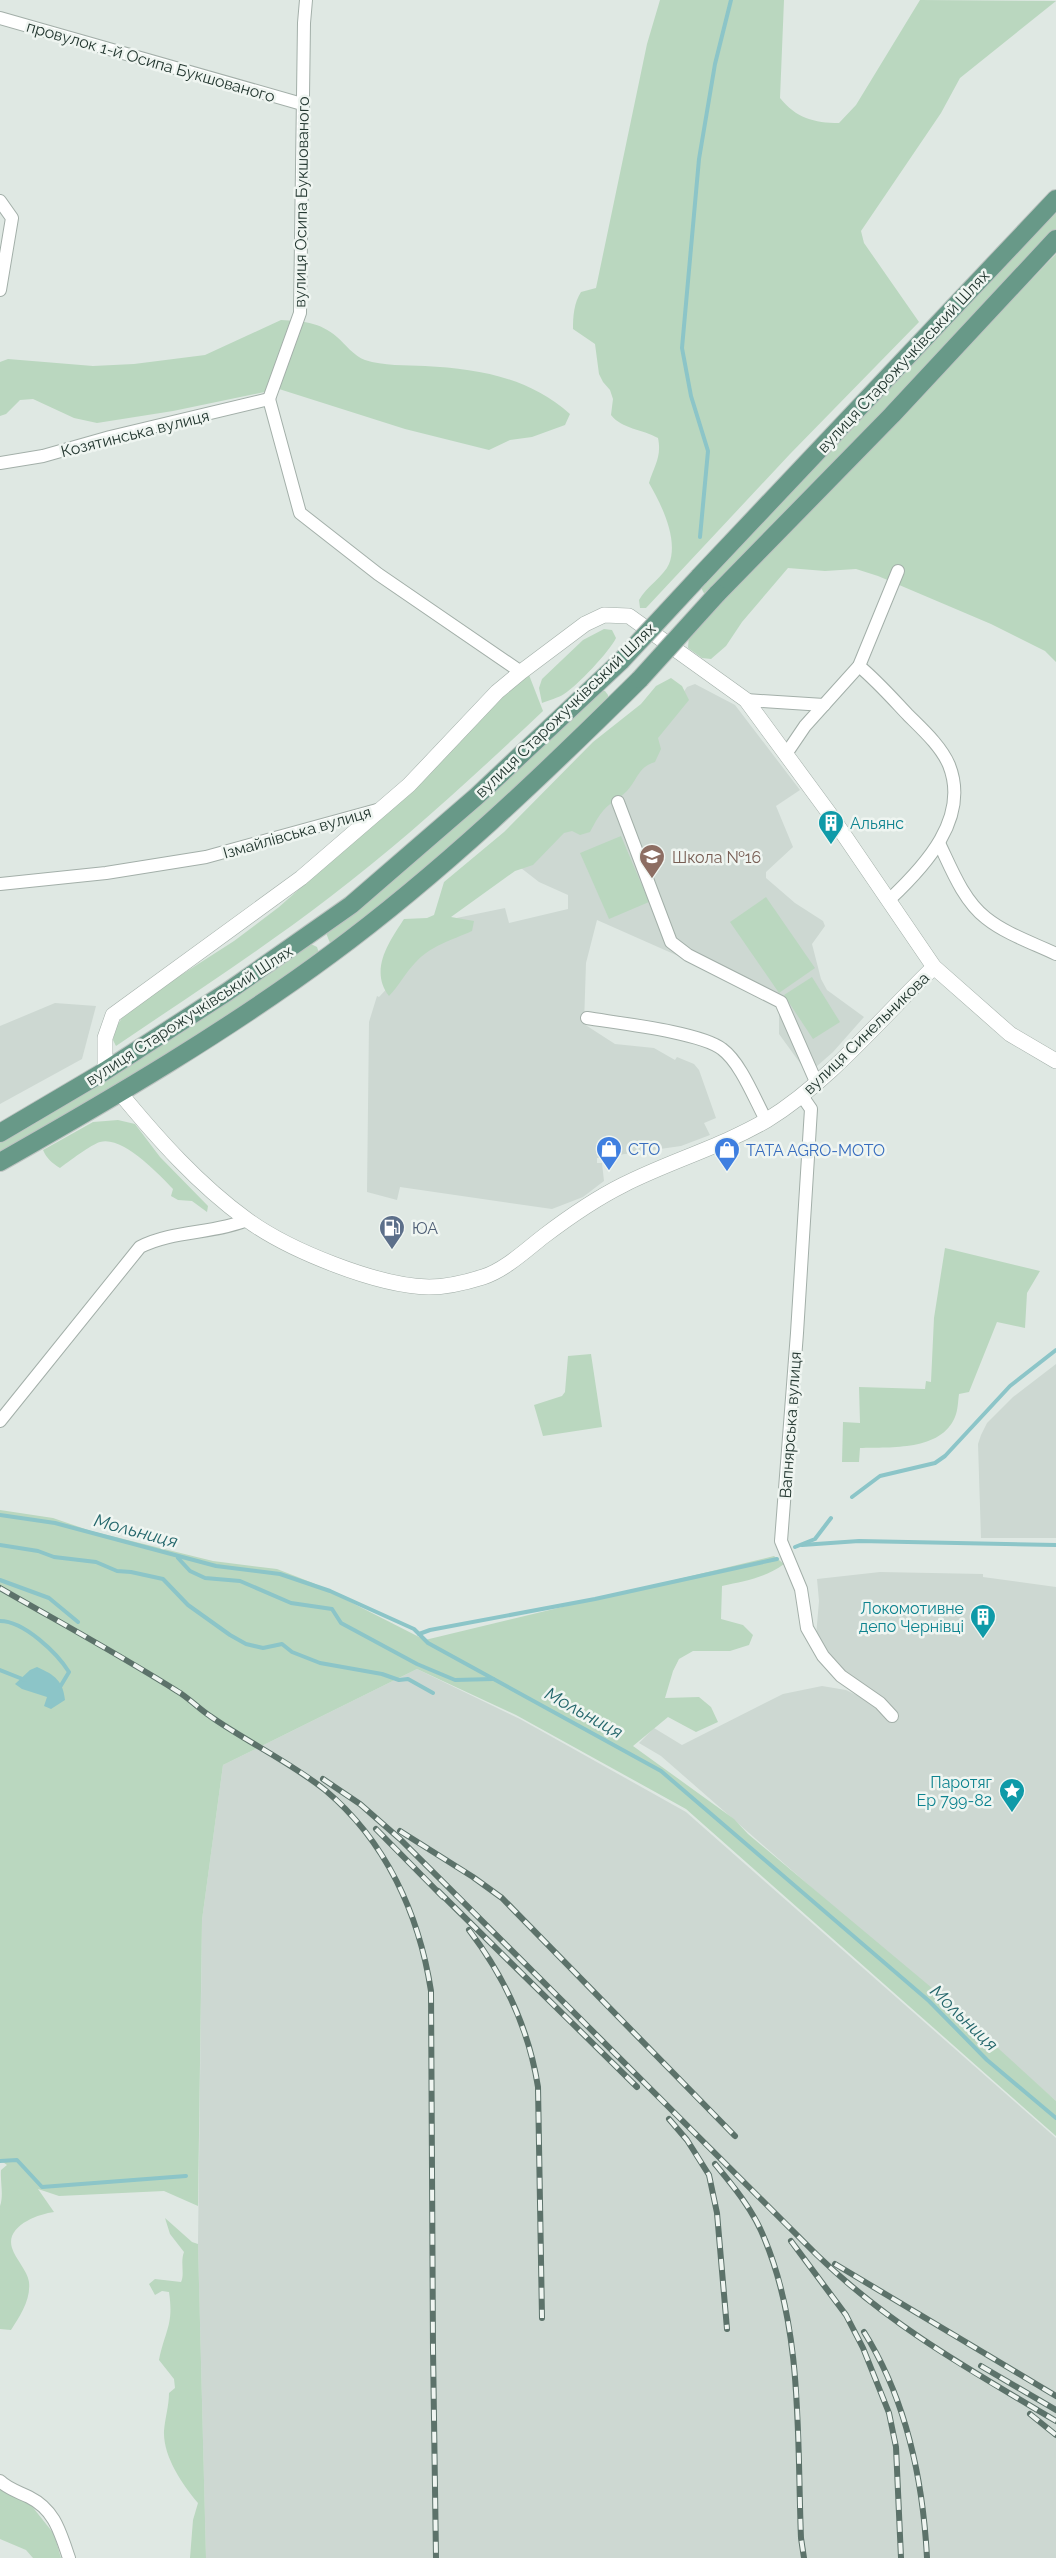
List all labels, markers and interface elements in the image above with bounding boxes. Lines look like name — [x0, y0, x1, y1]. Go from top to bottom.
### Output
street label: провулок 1-й Осипа Букшованого — [24, 17, 277, 106]
street label: вулиця Осипа Букшованого — [290, 96, 313, 308]
street label: вулиця Старожучківський Шлях — [814, 266, 993, 457]
street label: Козятинська вулиця — [59, 406, 211, 461]
street label: вулиця Старожучківський Шлях — [471, 619, 659, 802]
street label: Ізмайлівська вулиця — [221, 802, 373, 863]
building icon: Альянс — [816, 808, 846, 846]
place label: Альянс — [850, 814, 904, 833]
school or university icon: Школа №16 — [637, 842, 667, 880]
place label: Школа №16 — [672, 848, 761, 867]
street label: вулиця Старожучківський Шлях — [82, 941, 296, 1089]
street label: вулиця Синельникова — [800, 968, 933, 1098]
shop icon: СТО — [594, 1134, 624, 1172]
shop icon: TATA AGRO-MOTO — [712, 1135, 742, 1173]
place label: СТО — [628, 1140, 660, 1159]
place label: TATA AGRO-MOTO — [746, 1141, 885, 1160]
fuel station icon: ЮА — [377, 1213, 407, 1251]
place label: ЮА — [412, 1219, 438, 1238]
street label: Вапнярська вулиця — [776, 1351, 805, 1499]
water label: Мольниця — [92, 1509, 181, 1552]
place label: Локомотивне депо Чернівці — [859, 1599, 964, 1636]
building icon: Локомотивне депо Чернівці — [968, 1602, 998, 1640]
water label: Мольниця — [542, 1683, 627, 1743]
place label: Паротяг Ер 799-82 — [917, 1773, 993, 1810]
place icon: Паротяг Ер 799-82 — [997, 1776, 1027, 1814]
water label: Мольниця — [926, 1980, 1003, 2055]

